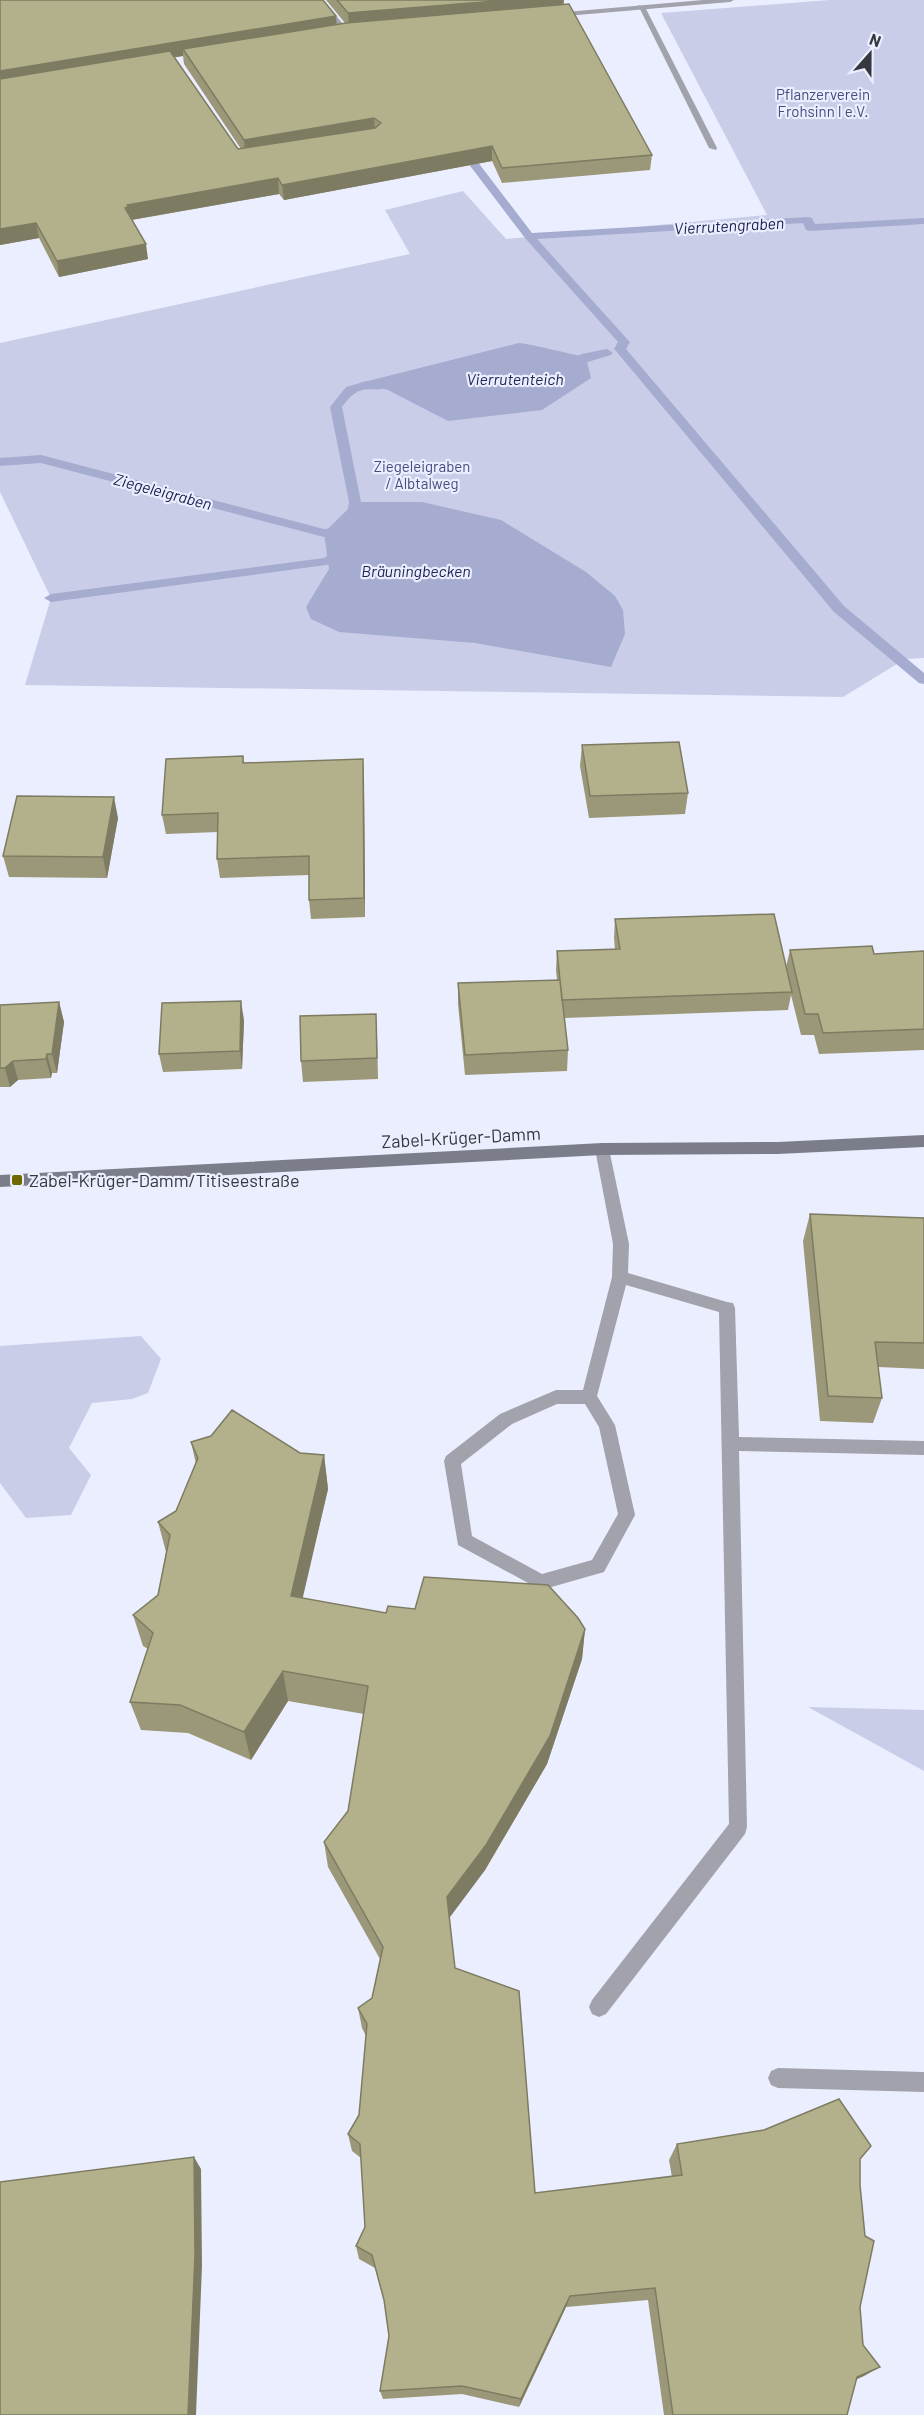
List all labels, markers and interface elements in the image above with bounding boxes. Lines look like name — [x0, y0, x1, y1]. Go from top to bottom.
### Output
north arrow — [840, 24, 900, 84]
text: N — [867, 29, 884, 50]
park label: Pflanzerverein Frohsinn I e.V. — [776, 85, 870, 120]
water label: Vierrutengraben — [673, 213, 785, 237]
water label: Vierrutenteich — [466, 369, 564, 388]
park label: Ziegeleigraben / Albtalweg — [374, 457, 470, 492]
water label: Ziegeleigraben — [112, 469, 214, 513]
water label: Bräuningbecken — [361, 561, 471, 580]
street label: Zabel-Krüger-Damm — [381, 1122, 541, 1152]
place label: Zabel-Krüger-Damm/Titiseestraße — [29, 1169, 300, 1191]
marker: Zabel-Krüger-Damm/Titiseestraße — [10, 1173, 24, 1187]

